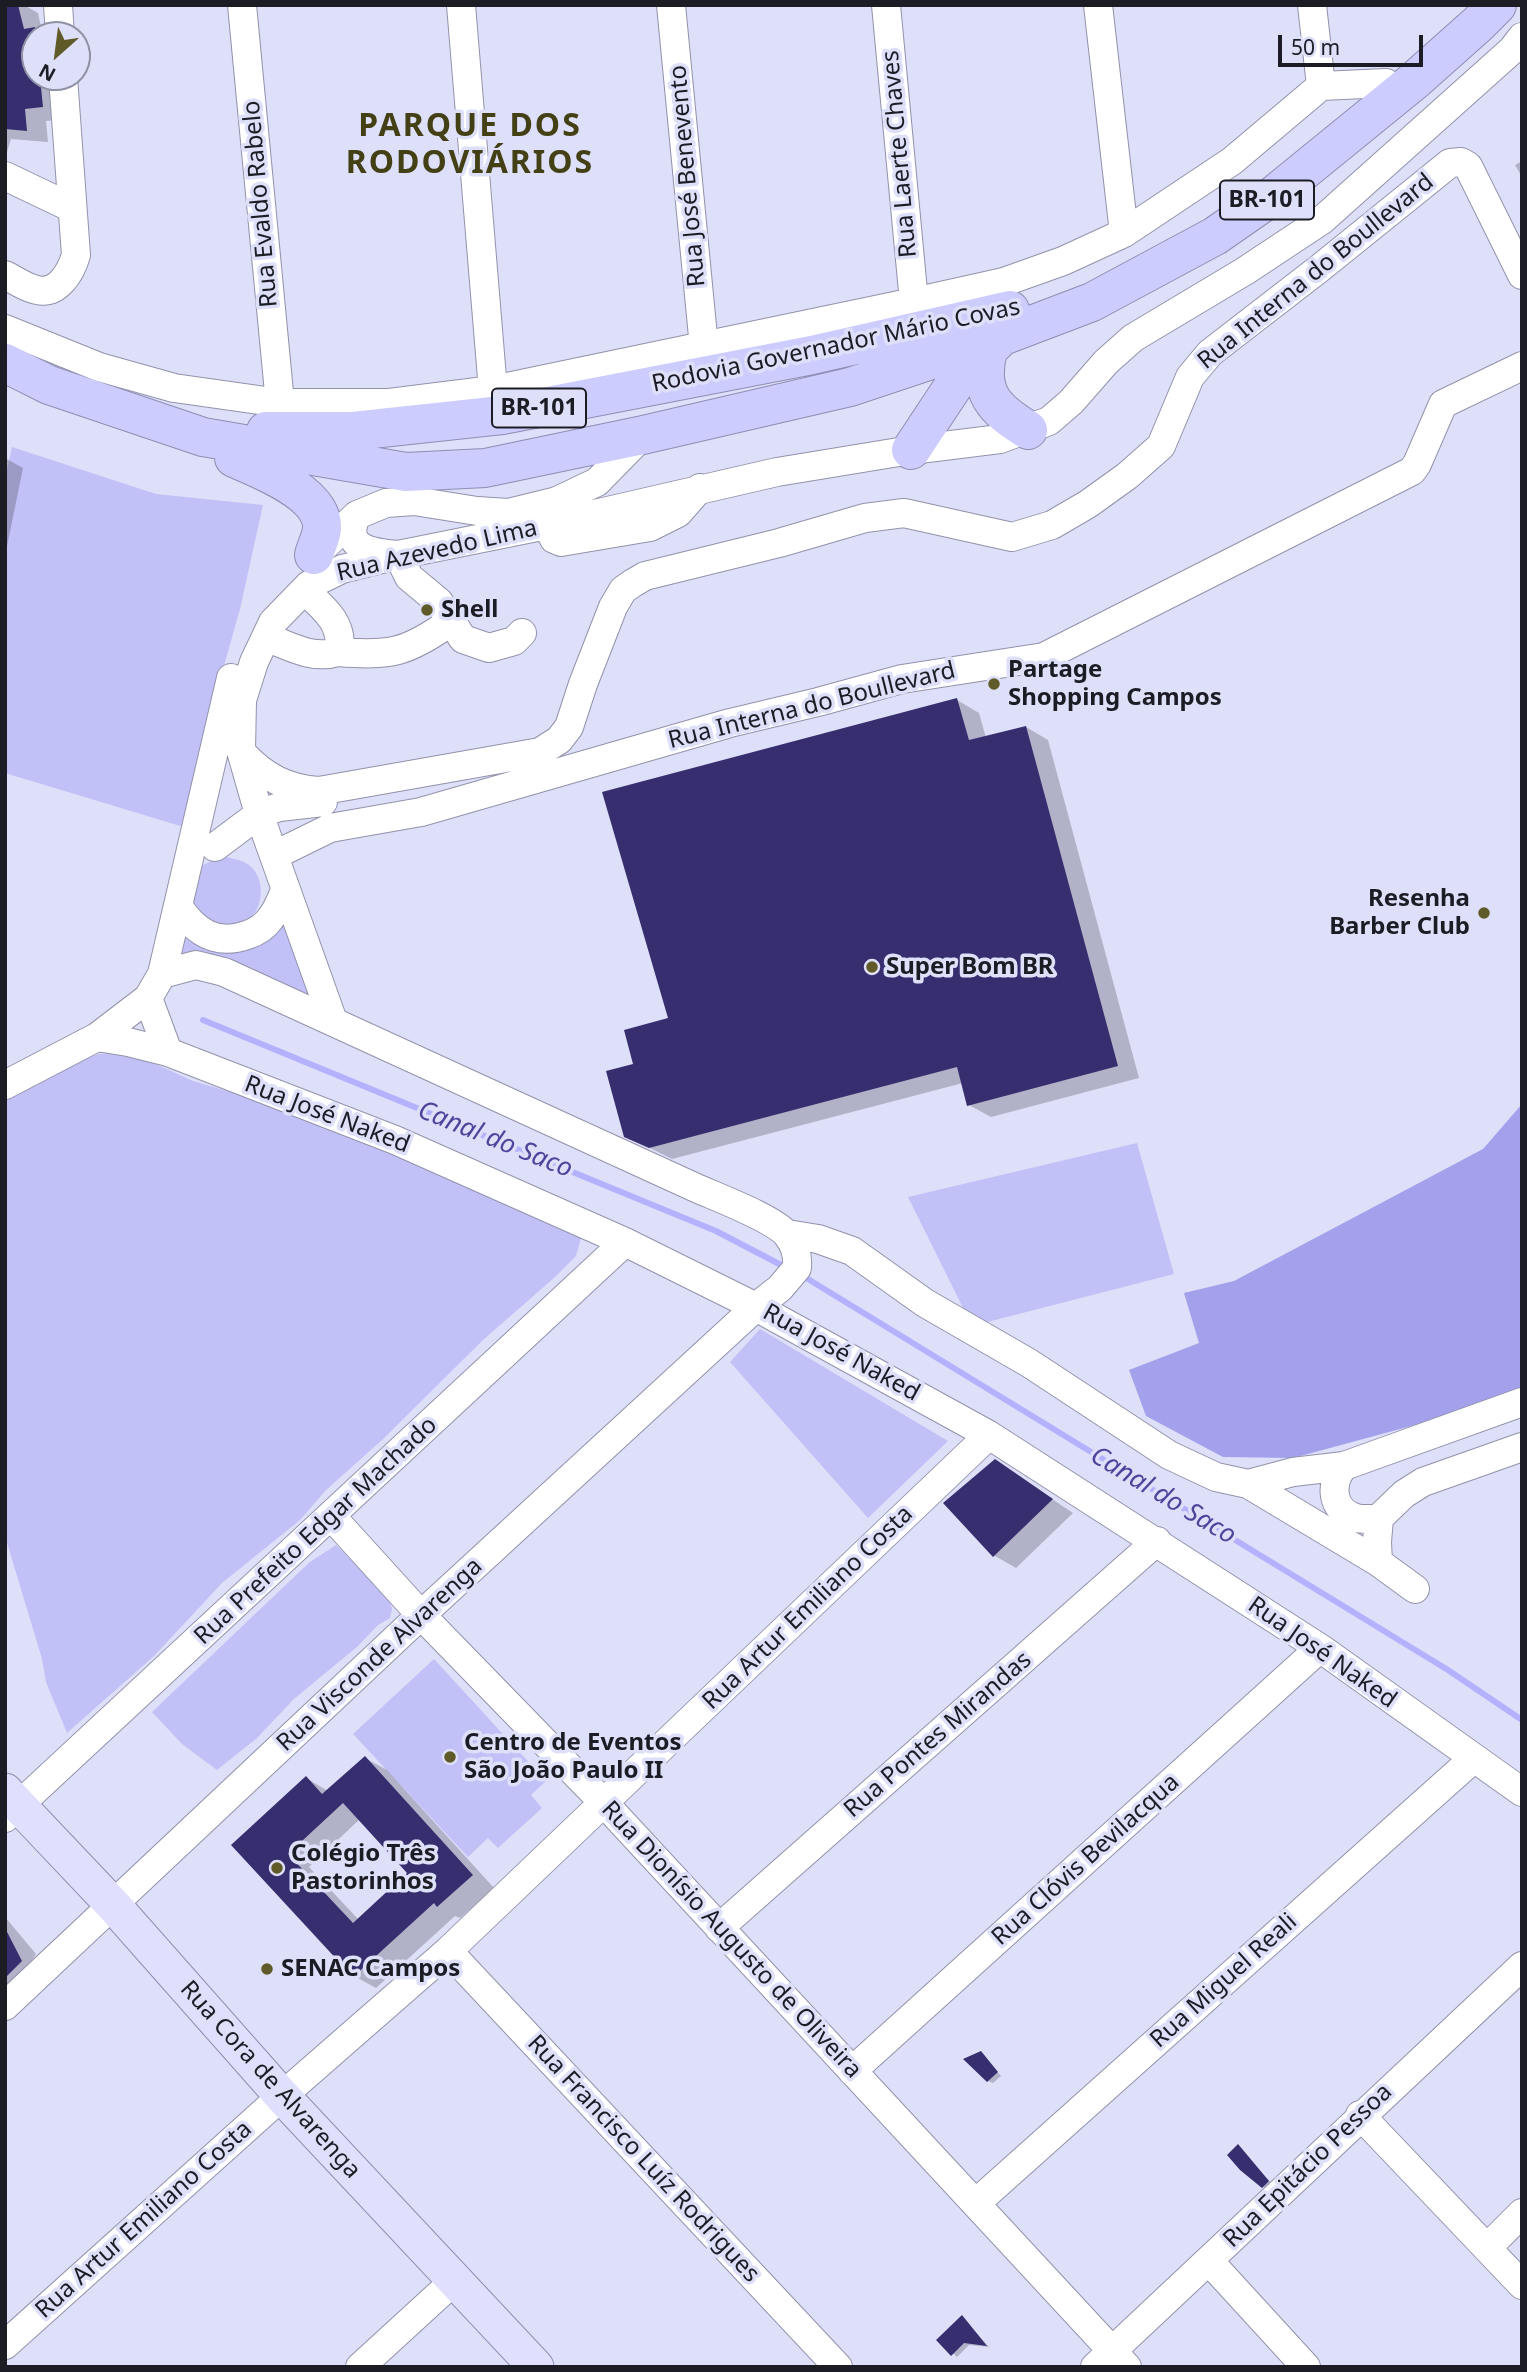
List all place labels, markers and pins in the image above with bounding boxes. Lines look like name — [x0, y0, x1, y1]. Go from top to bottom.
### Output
place label: Shell — [441, 596, 498, 624]
marker: Shell — [419, 602, 435, 618]
place label: Partage Shopping Campos — [1008, 656, 1222, 712]
marker: Partage Shopping Campos — [986, 676, 1002, 692]
place label: Resenha Barber Club — [1329, 885, 1470, 941]
marker: Resenha Barber Club — [1476, 905, 1492, 921]
place label: Super Bom BR — [886, 953, 1054, 981]
marker: Super Bom BR — [864, 959, 880, 975]
place label: Centro de Eventos São João Paulo II — [464, 1729, 682, 1785]
marker: Centro de Eventos São João Paulo II — [442, 1749, 458, 1765]
place label: Colégio Três Pastorinhos — [291, 1840, 436, 1896]
marker: Colégio Três Pastorinhos — [269, 1860, 285, 1876]
place label: SENAC Campos — [281, 1955, 460, 1983]
marker: SENAC Campos — [259, 1961, 275, 1977]

